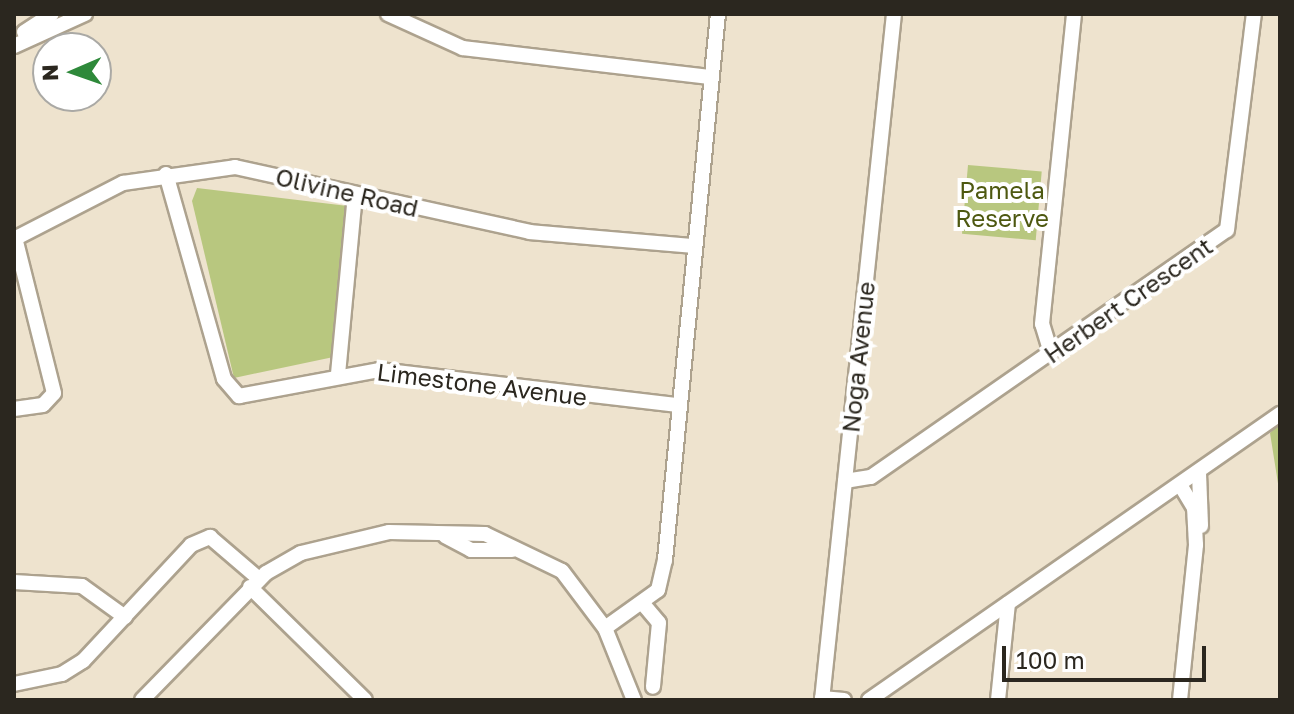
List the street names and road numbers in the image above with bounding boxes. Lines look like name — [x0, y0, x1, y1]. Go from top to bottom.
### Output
street label: Olivine Road — [273, 162, 421, 222]
street label: Herbert Crescent — [1038, 231, 1218, 369]
street label: Noga Avenue — [836, 280, 880, 434]
street label: Limestone Avenue — [375, 357, 589, 411]

